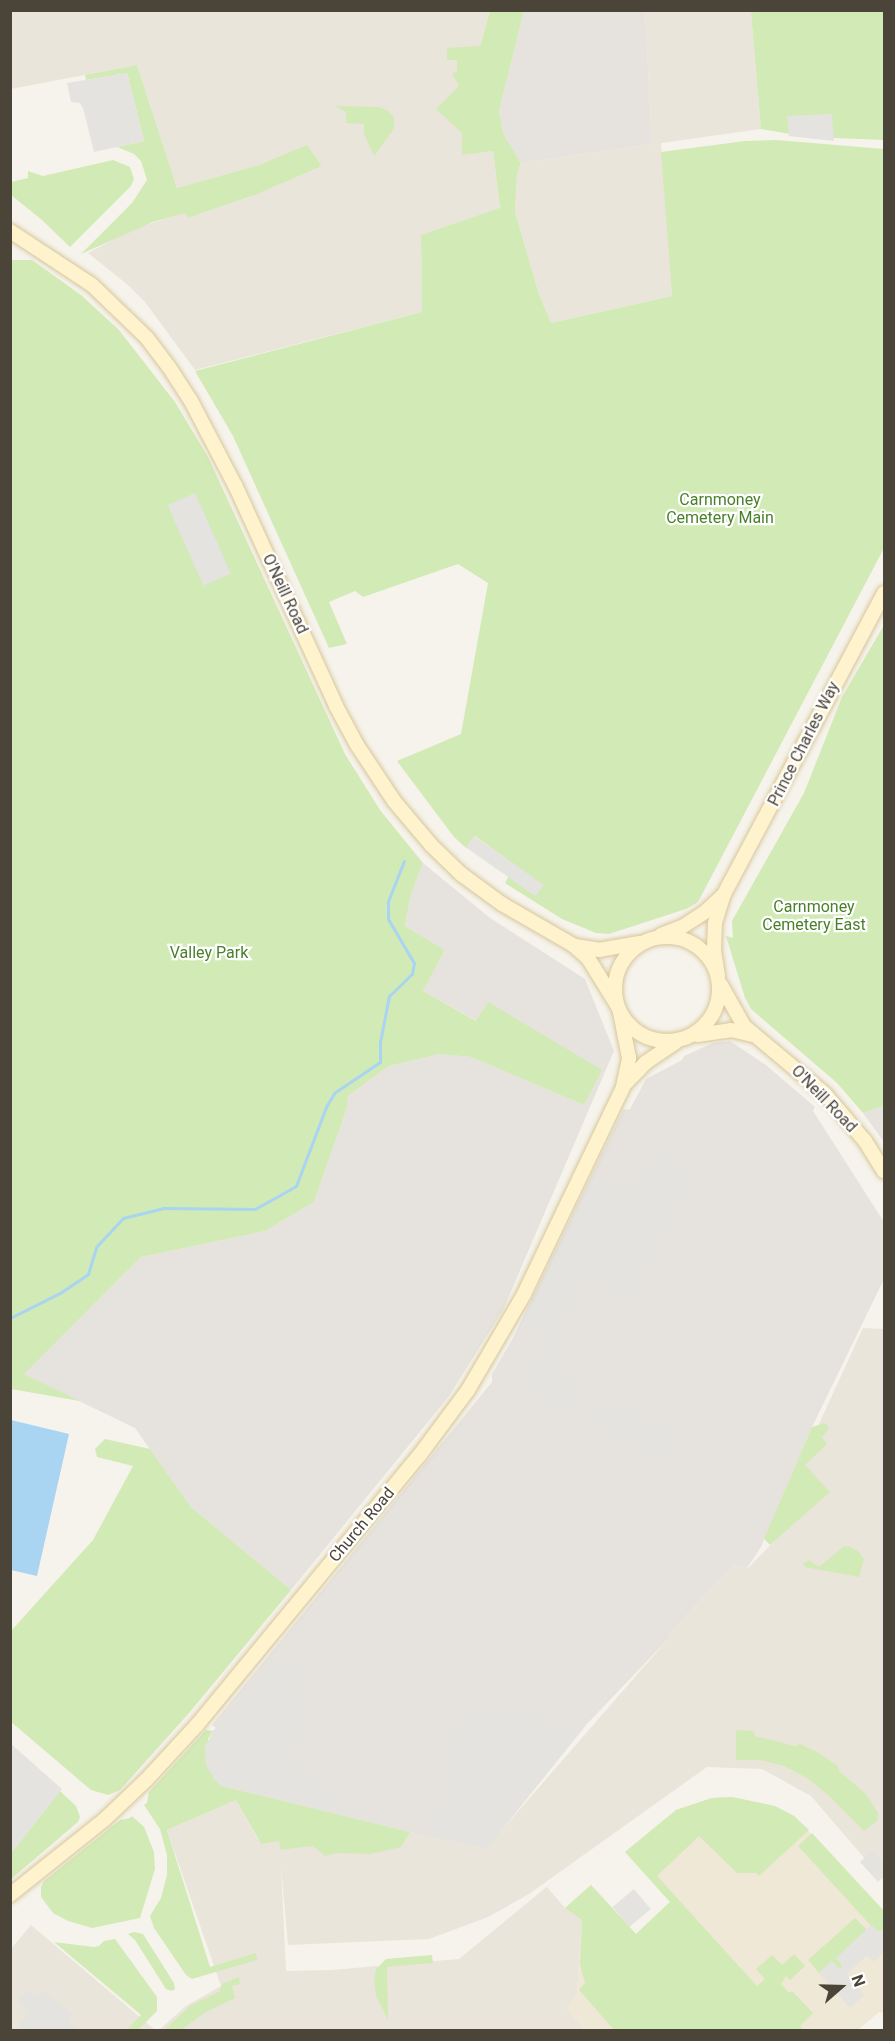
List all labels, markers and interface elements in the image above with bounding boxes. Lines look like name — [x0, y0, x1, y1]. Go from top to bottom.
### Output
park label: Carnmoney Cemetery Main — [666, 490, 774, 528]
street label: O'Neill Road — [258, 551, 312, 637]
street label: Prince Charles Way — [764, 679, 844, 809]
park label: Carnmoney Cemetery East — [762, 897, 866, 935]
park label: Valley Park — [170, 943, 248, 963]
street label: O'Neill Road — [787, 1061, 861, 1137]
street label: Church Road — [325, 1484, 399, 1566]
north arrow — [811, 1957, 871, 2017]
text: N — [848, 1972, 869, 1989]

